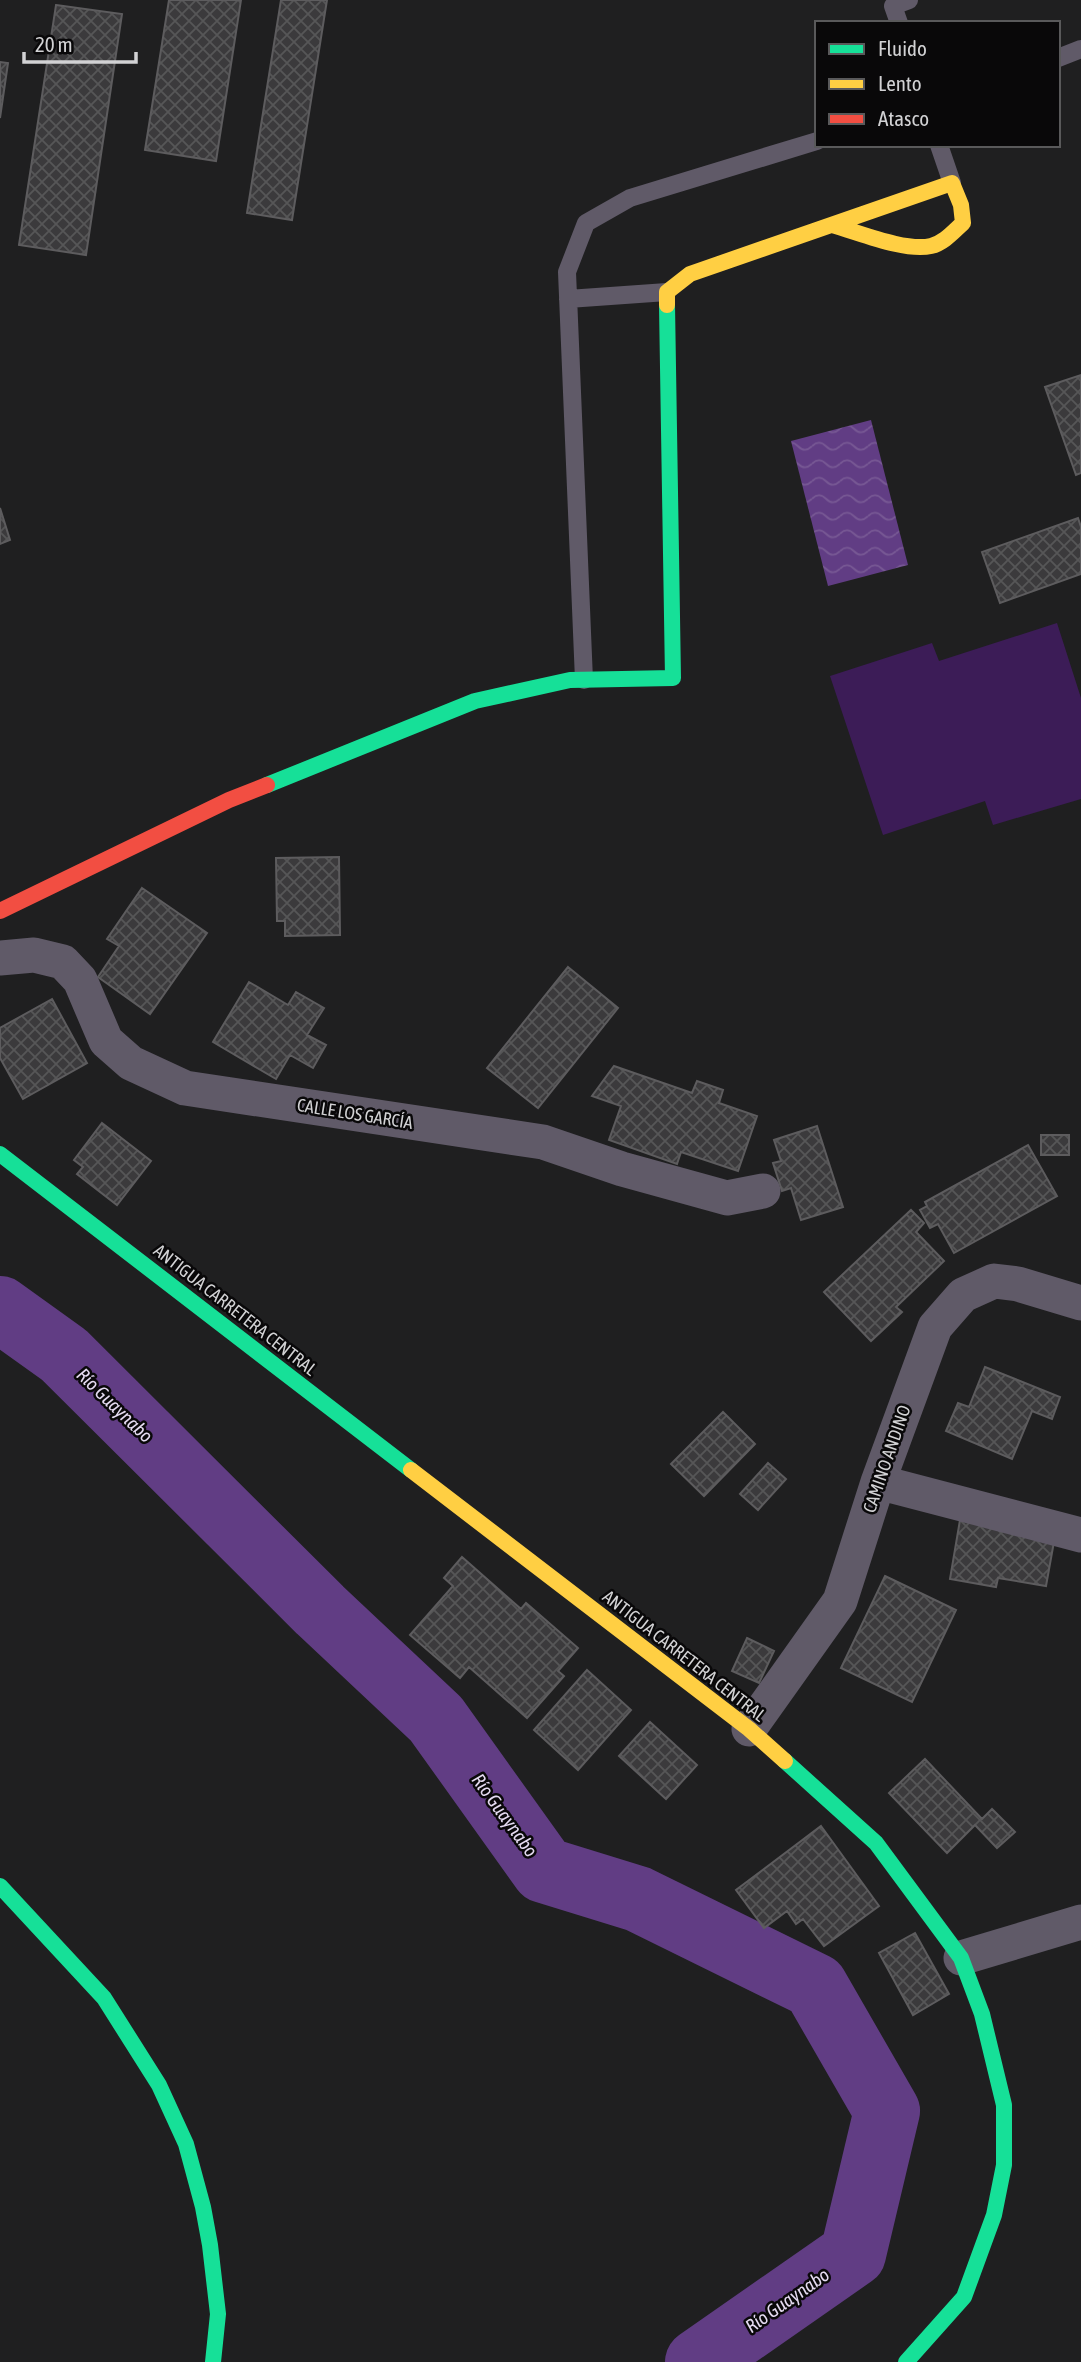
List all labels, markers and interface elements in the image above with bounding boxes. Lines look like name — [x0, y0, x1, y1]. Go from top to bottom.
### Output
scale bar — [24, 21, 136, 65]
legend — [815, 21, 1060, 147]
text: 20 m — [35, 32, 73, 56]
text: Fluido — [878, 36, 927, 60]
text: Lento — [878, 71, 922, 95]
text: Atasco — [878, 106, 929, 130]
street label: CALLE LOS GARCÍA — [296, 1094, 415, 1133]
street label: ANTIGUA CARRETERA CENTRAL — [150, 1239, 321, 1380]
water label: Río Guaynabo — [72, 1363, 158, 1447]
street label: CAMINO ANDINO — [858, 1402, 915, 1515]
street label: ANTIGUA CARRETERA CENTRAL — [599, 1585, 770, 1726]
water label: Río Guaynabo — [468, 1769, 543, 1861]
water label: Río Guaynabo — [741, 2263, 833, 2337]

